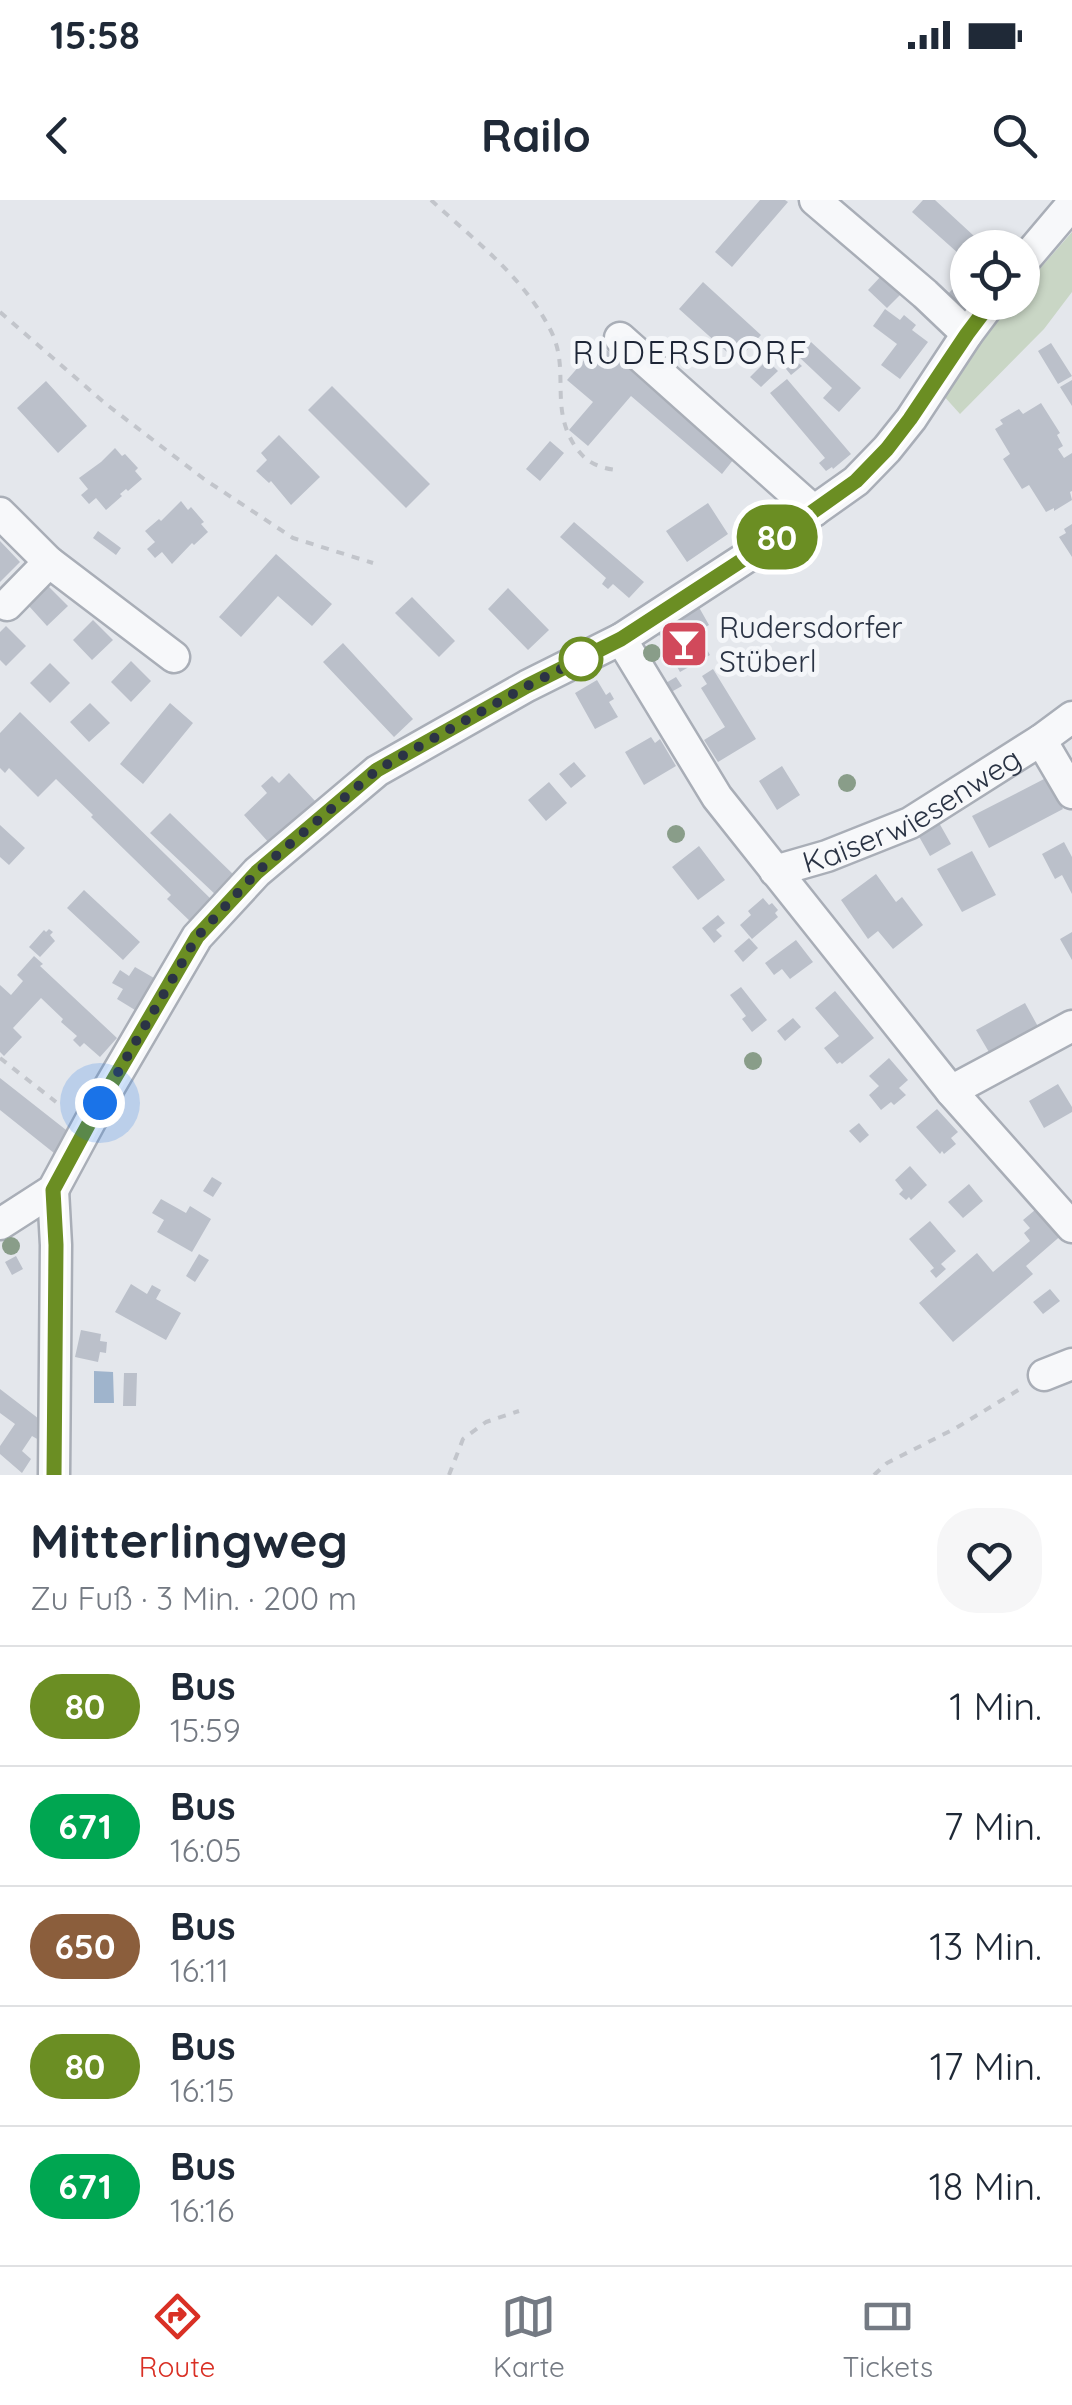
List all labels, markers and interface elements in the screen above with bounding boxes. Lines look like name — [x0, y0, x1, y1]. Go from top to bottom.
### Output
text: 15:58 — [50, 11, 140, 59]
text: Railo — [481, 107, 591, 163]
icon: back — [30, 108, 85, 163]
icon: search — [987, 108, 1042, 163]
map controls — [950, 230, 1040, 320]
button: locate — [950, 230, 1040, 320]
district label: RUDERSDORF — [573, 332, 809, 372]
line badge: 80 — [732, 504, 822, 570]
text: 80 — [757, 515, 797, 559]
place label: Rudersdorfer Stüberl — [719, 608, 903, 680]
bar icon: Rudersdorfer Stüberl — [658, 618, 710, 670]
unlabelled marker — [560, 638, 602, 680]
street label: Kaiserwiesenweg — [798, 739, 1028, 881]
your location — [75, 1078, 125, 1128]
button: heart — [937, 1508, 1042, 1613]
text: Mitterlingweg — [30, 1510, 348, 1570]
text: Zu Fuß · 3 Min. · 200 m — [30, 1578, 357, 1618]
text: Bus — [170, 1662, 236, 1710]
text: 1 Min. — [949, 1682, 1042, 1730]
text: 80 — [65, 1684, 105, 1728]
text: 15:59 — [170, 1710, 241, 1750]
text: Bus — [170, 1782, 236, 1830]
text: 7 Min. — [944, 1802, 1042, 1850]
text: 671 — [58, 1804, 112, 1848]
text: 16:05 — [170, 1830, 242, 1870]
text: Bus — [170, 1902, 236, 1950]
text: 13 Min. — [929, 1922, 1042, 1970]
text: 650 — [54, 1924, 116, 1968]
text: 16:11 — [170, 1950, 229, 1990]
text: Bus — [170, 2022, 236, 2070]
text: 17 Min. — [930, 2042, 1042, 2090]
text: 80 — [65, 2044, 105, 2088]
text: 16:15 — [170, 2070, 234, 2110]
text: Bus — [170, 2142, 236, 2190]
text: 18 Min. — [929, 2162, 1042, 2210]
text: 671 — [58, 2164, 112, 2208]
text: 16:16 — [170, 2190, 234, 2230]
tab: Route — [139, 2289, 215, 2384]
tab: Karte — [493, 2289, 565, 2384]
tab: Tickets — [842, 2289, 933, 2384]

